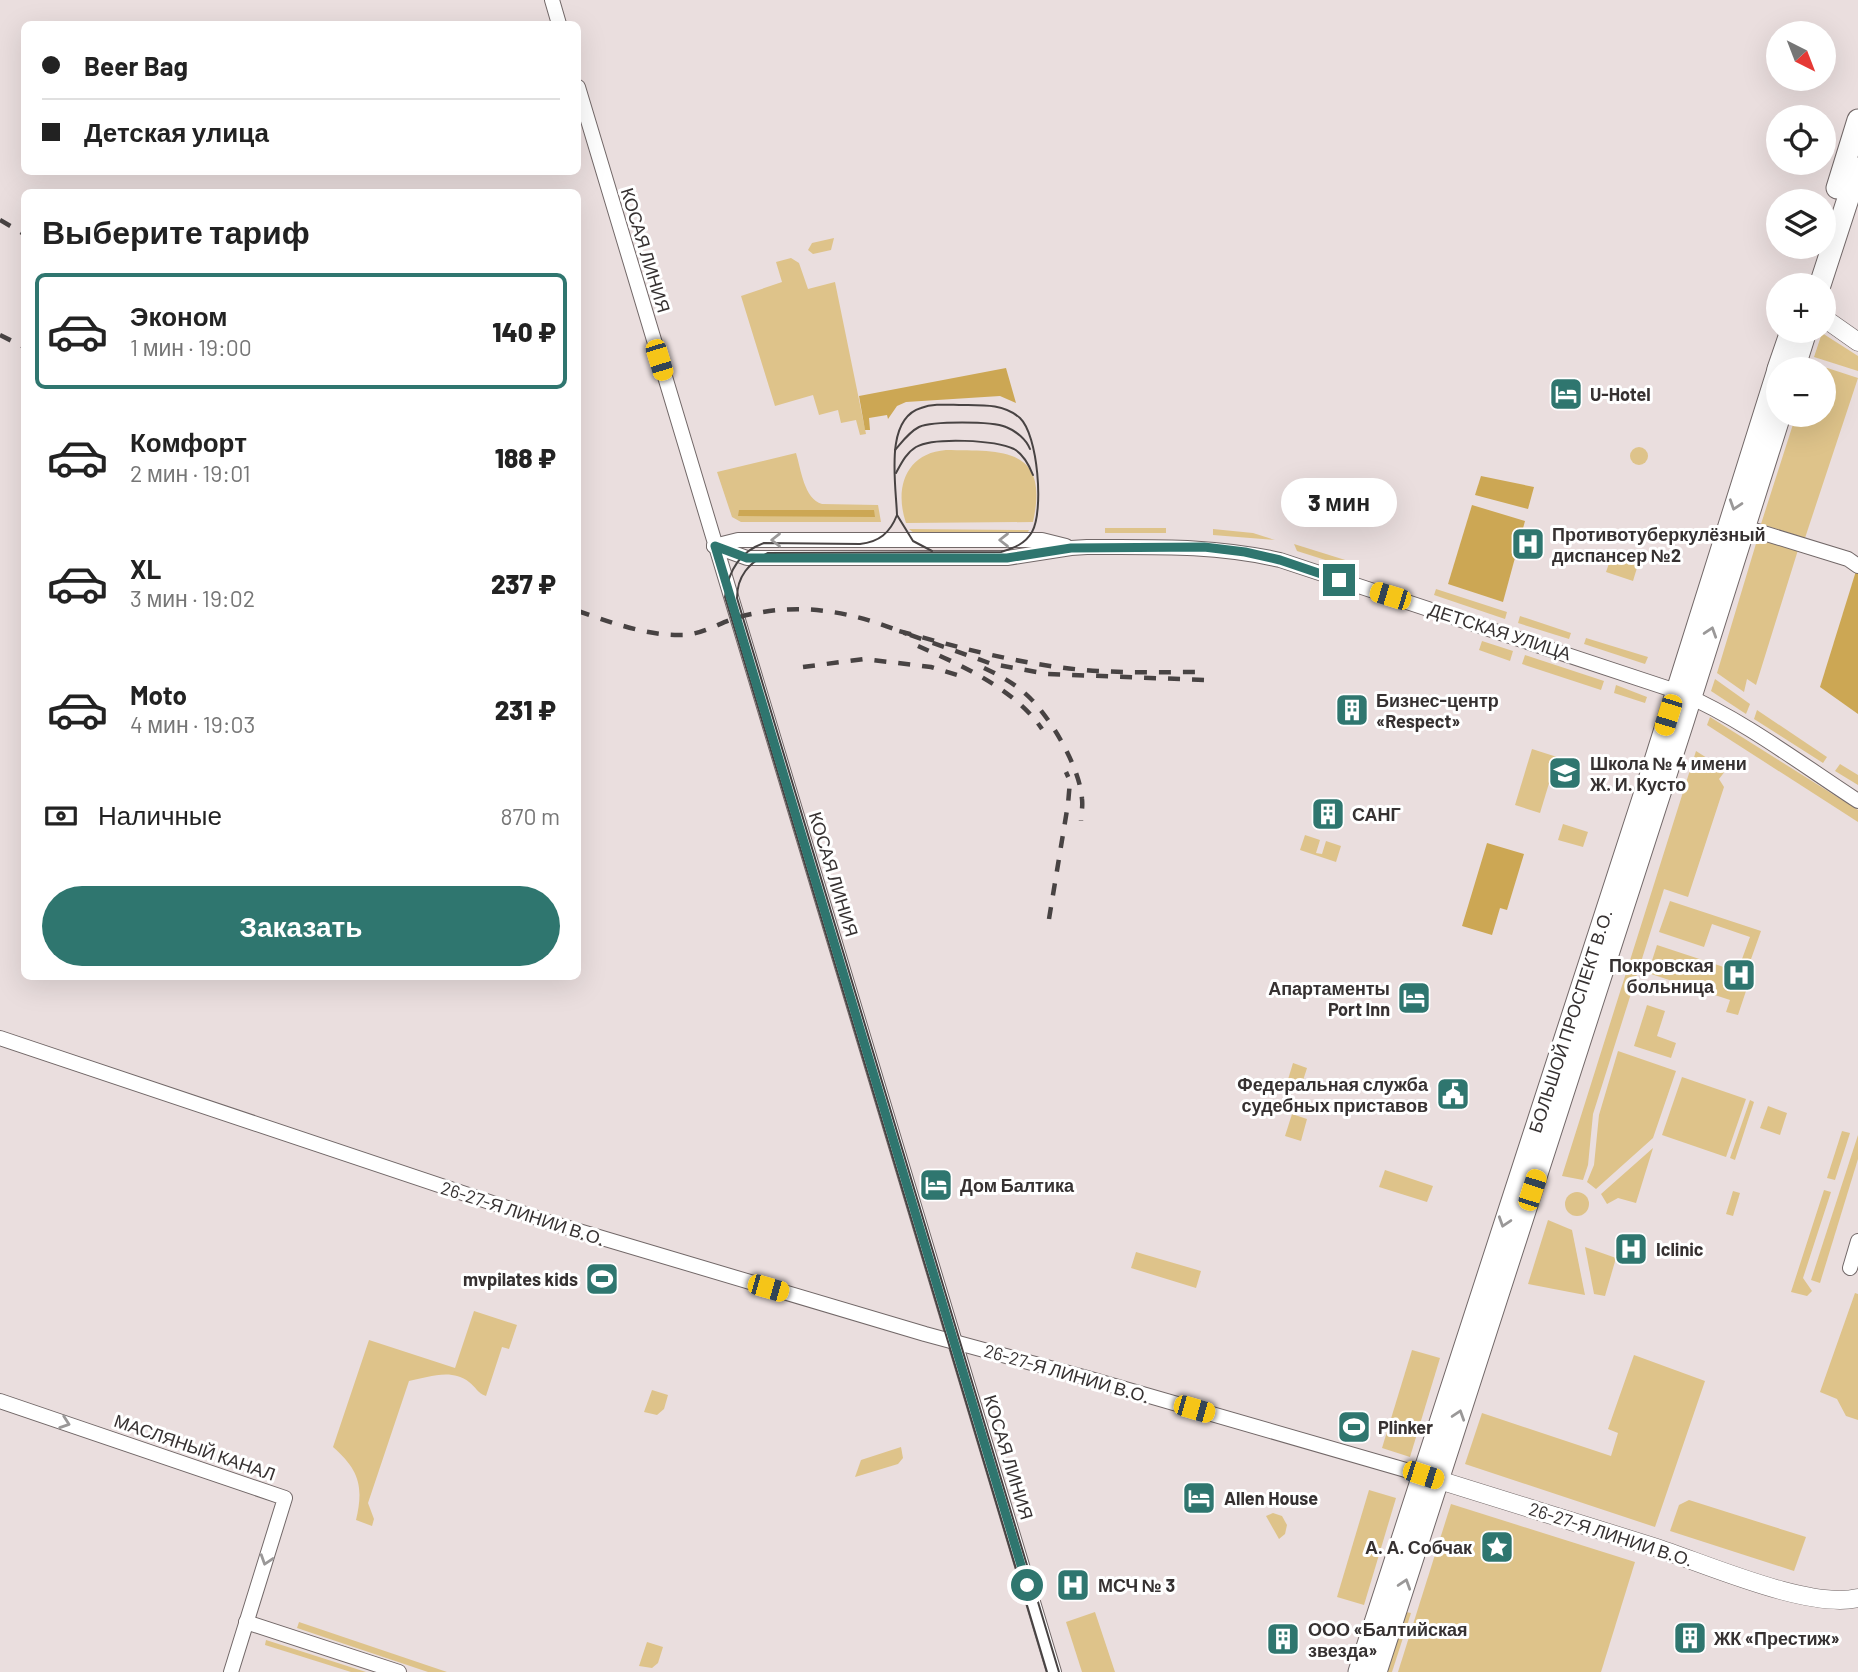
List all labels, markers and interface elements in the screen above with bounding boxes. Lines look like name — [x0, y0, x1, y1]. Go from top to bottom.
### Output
north arrow — [1766, 21, 1836, 91]
map controls — [1766, 21, 1836, 427]
text: Beer Bag — [84, 50, 188, 81]
button: locate — [1766, 105, 1836, 175]
text: Детская улица — [84, 116, 269, 147]
street label: КОСАЯ ЛИНИЯ — [617, 185, 675, 315]
button: layers — [1766, 189, 1836, 259]
text: Выберите тариф — [42, 212, 310, 250]
button: + — [1766, 273, 1836, 343]
icon: car — [46, 300, 109, 363]
text: Эконом — [130, 300, 228, 331]
text: 140 ₽ — [492, 316, 556, 347]
text: 1 мин · 19:00 — [130, 333, 252, 361]
car — [643, 337, 676, 383]
button: − — [1766, 357, 1836, 427]
hotel icon: U-Hotel — [1547, 375, 1585, 413]
place label: U-Hotel — [1590, 383, 1651, 405]
icon: car — [46, 426, 109, 489]
text: Комфорт — [130, 426, 247, 457]
text: 188 ₽ — [495, 442, 556, 473]
text: 2 мин · 19:01 — [130, 459, 251, 487]
callout: 3 мин — [1281, 478, 1397, 528]
text: 3 мин — [1308, 488, 1370, 516]
one-way arrow — [1728, 498, 1743, 510]
place label: Противотуберкулёзный диспансер №2 — [1552, 523, 1766, 566]
hospital icon: Противотуберкулёзный диспансер №2 — [1509, 525, 1547, 563]
one-way arrow — [770, 532, 781, 548]
one-way arrow — [998, 532, 1008, 548]
icon: car — [46, 552, 109, 615]
text: XL — [130, 553, 161, 584]
route end — [1323, 564, 1355, 596]
text: 237 ₽ — [491, 568, 556, 599]
car — [1367, 580, 1414, 612]
text: 3 мин · 19:02 — [130, 584, 255, 612]
street label: ДЕТСКАЯ УЛИЦА — [1426, 598, 1574, 664]
one-way arrow — [1703, 627, 1718, 639]
icon: car — [46, 678, 109, 741]
text: Moto — [130, 679, 187, 710]
place label: Бизнес-центр «Respect» — [1376, 689, 1499, 732]
building icon: Бизнес-центр «Respect» — [1333, 691, 1371, 729]
car — [1652, 692, 1685, 738]
text: 231 ₽ — [495, 694, 556, 725]
text: 4 мин · 19:03 — [130, 710, 255, 738]
place label: Школа № 4 имени Ж. И. Кусто — [1589, 752, 1747, 795]
school or university icon: Школа № 4 имени Ж. И. Кусто — [1546, 754, 1584, 792]
building icon: САНГ — [1309, 795, 1347, 833]
icon: cash — [42, 797, 80, 835]
text: Наличные — [98, 799, 222, 830]
text: 870 m — [501, 802, 560, 830]
place label: САНГ — [1352, 803, 1401, 825]
street label: КОСАЯ ЛИНИЯ — [805, 809, 863, 939]
button: Заказать — [42, 886, 560, 966]
street label: БОЛЬШОЙ ПРОСПЕКТ В.О. — [1523, 906, 1617, 1136]
place label: Покровская больница — [1609, 954, 1715, 997]
hospital icon: Покровская больница — [1720, 956, 1758, 994]
place label: Апартаменты Port Inn — [1268, 977, 1390, 1020]
hotel icon: Апартаменты Port Inn — [1395, 979, 1433, 1017]
place label: Федеральная служба судебных приставов — [1237, 1073, 1429, 1116]
public building icon: Федеральная служба судебных приставов — [1434, 1075, 1472, 1113]
hotel icon: Дом Балтика — [917, 1166, 955, 1204]
car — [1516, 1167, 1549, 1213]
place label: Дом Балтика — [960, 1174, 1075, 1196]
street label: 26-27-Я ЛИНИИ В.О. — [438, 1176, 608, 1250]
one-way arrow — [1498, 1216, 1512, 1228]
hospital icon: Iclinic — [1612, 1230, 1650, 1268]
place label: Iclinic — [1656, 1238, 1704, 1260]
sports icon: mvpilates kids — [583, 1260, 621, 1298]
place label: mvpilates kids — [463, 1268, 578, 1290]
car — [745, 1272, 792, 1304]
street label: 26-27-Я ЛИНИИ В.О. — [982, 1339, 1152, 1407]
street label: КОСАЯ ЛИНИЯ — [980, 1392, 1038, 1522]
car — [1171, 1393, 1218, 1425]
sports icon: Plinker — [1335, 1408, 1373, 1446]
street label: МАСЛЯНЫЙ КАНАЛ — [112, 1409, 278, 1485]
one-way arrow — [1451, 1409, 1465, 1422]
one-way arrow — [58, 1415, 70, 1429]
place label: Plinker — [1378, 1416, 1433, 1438]
car — [1400, 1459, 1447, 1491]
hotel icon: Allen House — [1180, 1479, 1218, 1517]
place label: Allen House — [1224, 1487, 1318, 1509]
street label: 26-27-Я ЛИНИИ В.О. — [1526, 1497, 1696, 1571]
place icon: А. А. Собчак — [1478, 1528, 1516, 1566]
place label: А. А. Собчак — [1365, 1536, 1473, 1558]
one-way arrow — [259, 1554, 274, 1566]
hospital icon: МСЧ № 3 — [1054, 1566, 1092, 1604]
route start — [1011, 1569, 1043, 1601]
place label: МСЧ № 3 — [1098, 1574, 1175, 1596]
one-way arrow — [1396, 1578, 1411, 1590]
place label: ООО «Балтийская звезда» — [1308, 1618, 1468, 1661]
building icon: ЖК «Престиж» — [1671, 1619, 1709, 1657]
building icon: ООО «Балтийская звезда» — [1264, 1620, 1302, 1658]
place label: ЖК «Престиж» — [1713, 1627, 1840, 1649]

